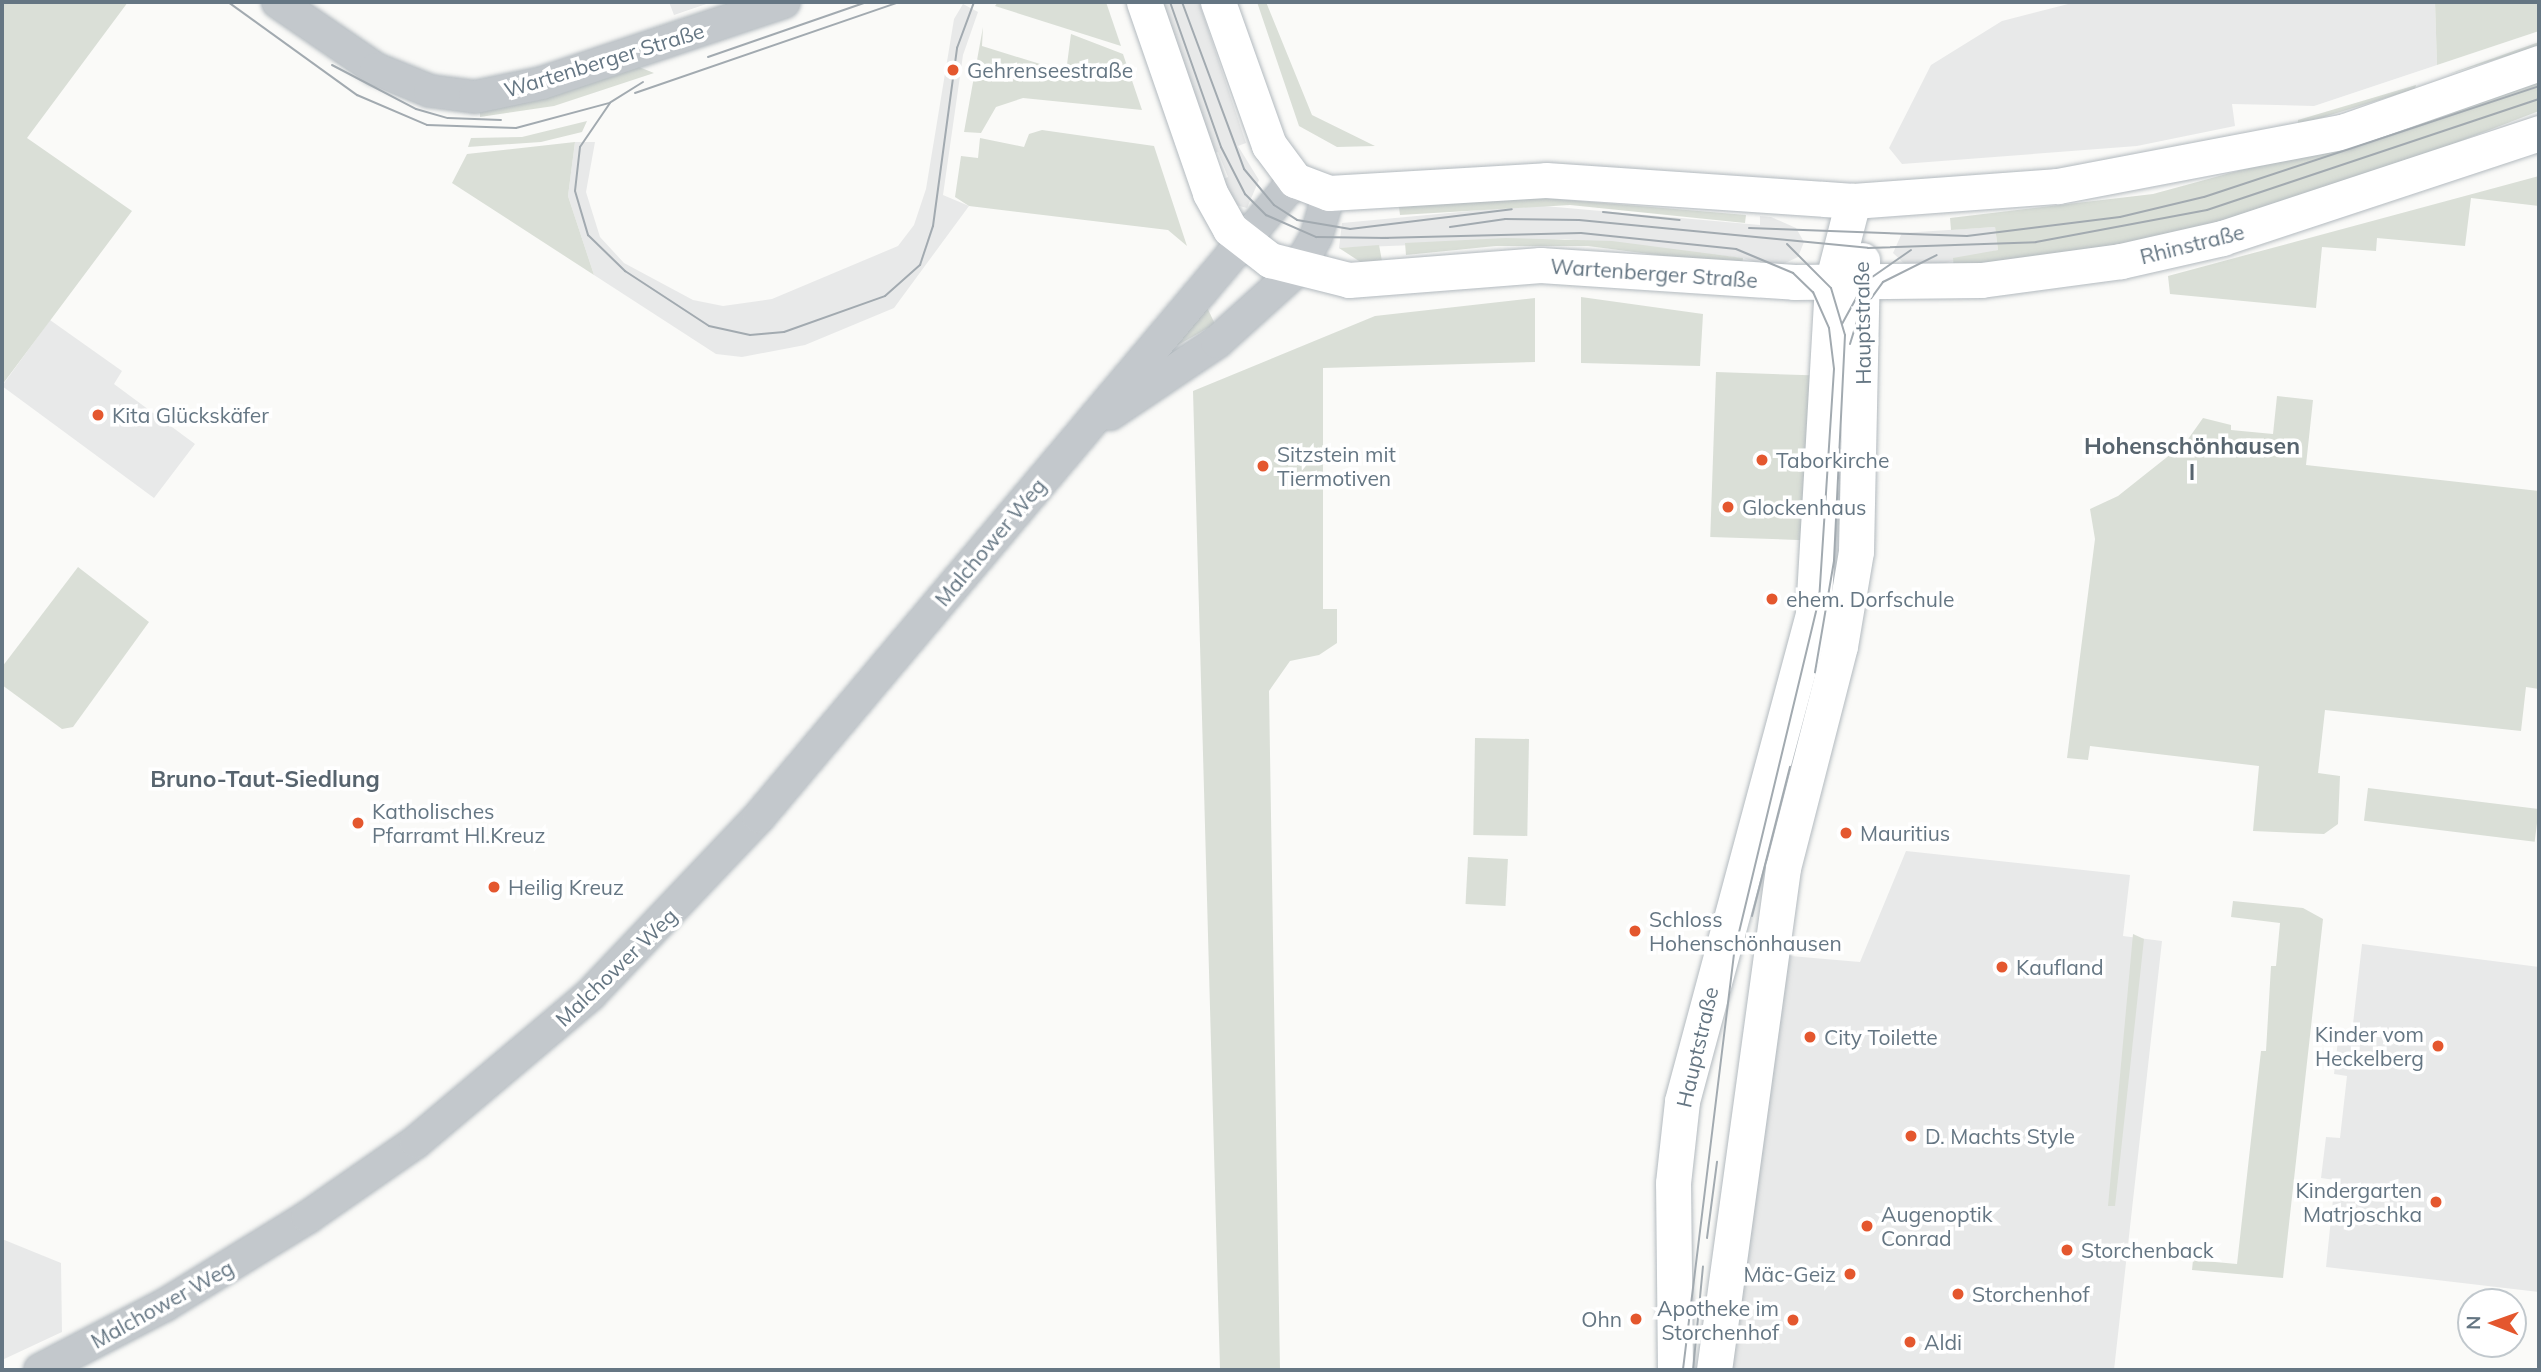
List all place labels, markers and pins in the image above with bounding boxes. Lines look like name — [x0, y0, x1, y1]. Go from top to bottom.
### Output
place label: Gehrenseestraße — [967, 57, 1133, 83]
marker: Gehrenseestraße — [945, 62, 961, 78]
place label: Kita Glückskäfer — [112, 402, 269, 428]
marker: Kita Glückskäfer — [90, 407, 106, 423]
place label: Sitzstein mit Tiermotiven — [1277, 441, 1396, 491]
place label: Taborkirche — [1776, 447, 1889, 473]
marker: Taborkirche — [1754, 452, 1770, 468]
marker: Sitzstein mit Tiermotiven — [1255, 458, 1271, 474]
place label: Glockenhaus — [1742, 494, 1866, 520]
marker: Glockenhaus — [1720, 499, 1736, 515]
place label: ehem. Dorfschule — [1786, 586, 1954, 612]
marker: ehem. Dorfschule — [1764, 591, 1780, 607]
place label: Katholisches Pfarramt Hl.Kreuz — [372, 798, 545, 848]
marker: Katholisches Pfarramt Hl.Kreuz — [350, 815, 366, 831]
place label: Mauritius — [1860, 820, 1950, 846]
marker: Mauritius — [1838, 825, 1854, 841]
place label: Heilig Kreuz — [508, 874, 624, 900]
marker: Heilig Kreuz — [486, 879, 502, 895]
place label: Schloss Hohenschönhausen — [1649, 906, 1842, 956]
marker: Schloss Hohenschönhausen — [1627, 923, 1643, 939]
place label: Kaufland — [2016, 954, 2104, 980]
marker: Kaufland — [1994, 959, 2010, 975]
place label: Kinder vom Heckelberg — [2315, 1021, 2424, 1071]
place label: City Toilette — [1824, 1024, 1938, 1050]
marker: City Toilette — [1802, 1029, 1818, 1045]
marker: Kinder vom Heckelberg — [2430, 1038, 2446, 1054]
place label: D. Machts Style — [1925, 1123, 2075, 1149]
marker: D. Machts Style — [1903, 1128, 1919, 1144]
place label: Kindergarten Matrjoschka — [2295, 1177, 2422, 1227]
marker: Kindergarten Matrjoschka — [2428, 1194, 2444, 1210]
place label: Augenoptik Conrad — [1881, 1201, 1993, 1251]
marker: Augenoptik Conrad — [1859, 1218, 1875, 1234]
place label: Storchenback — [2081, 1237, 2214, 1263]
marker: Storchenback — [2059, 1242, 2075, 1258]
place label: Mäc-Geiz — [1744, 1261, 1836, 1287]
marker: Mäc-Geiz — [1842, 1266, 1858, 1282]
place label: Storchenhof — [1972, 1281, 2089, 1307]
marker: Storchenhof — [1950, 1286, 1966, 1302]
place label: Apotheke im Storchenhof — [1657, 1295, 1779, 1345]
place label: Ohn — [1581, 1306, 1622, 1332]
marker: Ohn — [1628, 1311, 1644, 1327]
marker: Apotheke im Storchenhof — [1785, 1312, 1801, 1328]
place label: Aldi — [1924, 1329, 1962, 1355]
marker: Aldi — [1902, 1334, 1918, 1350]

